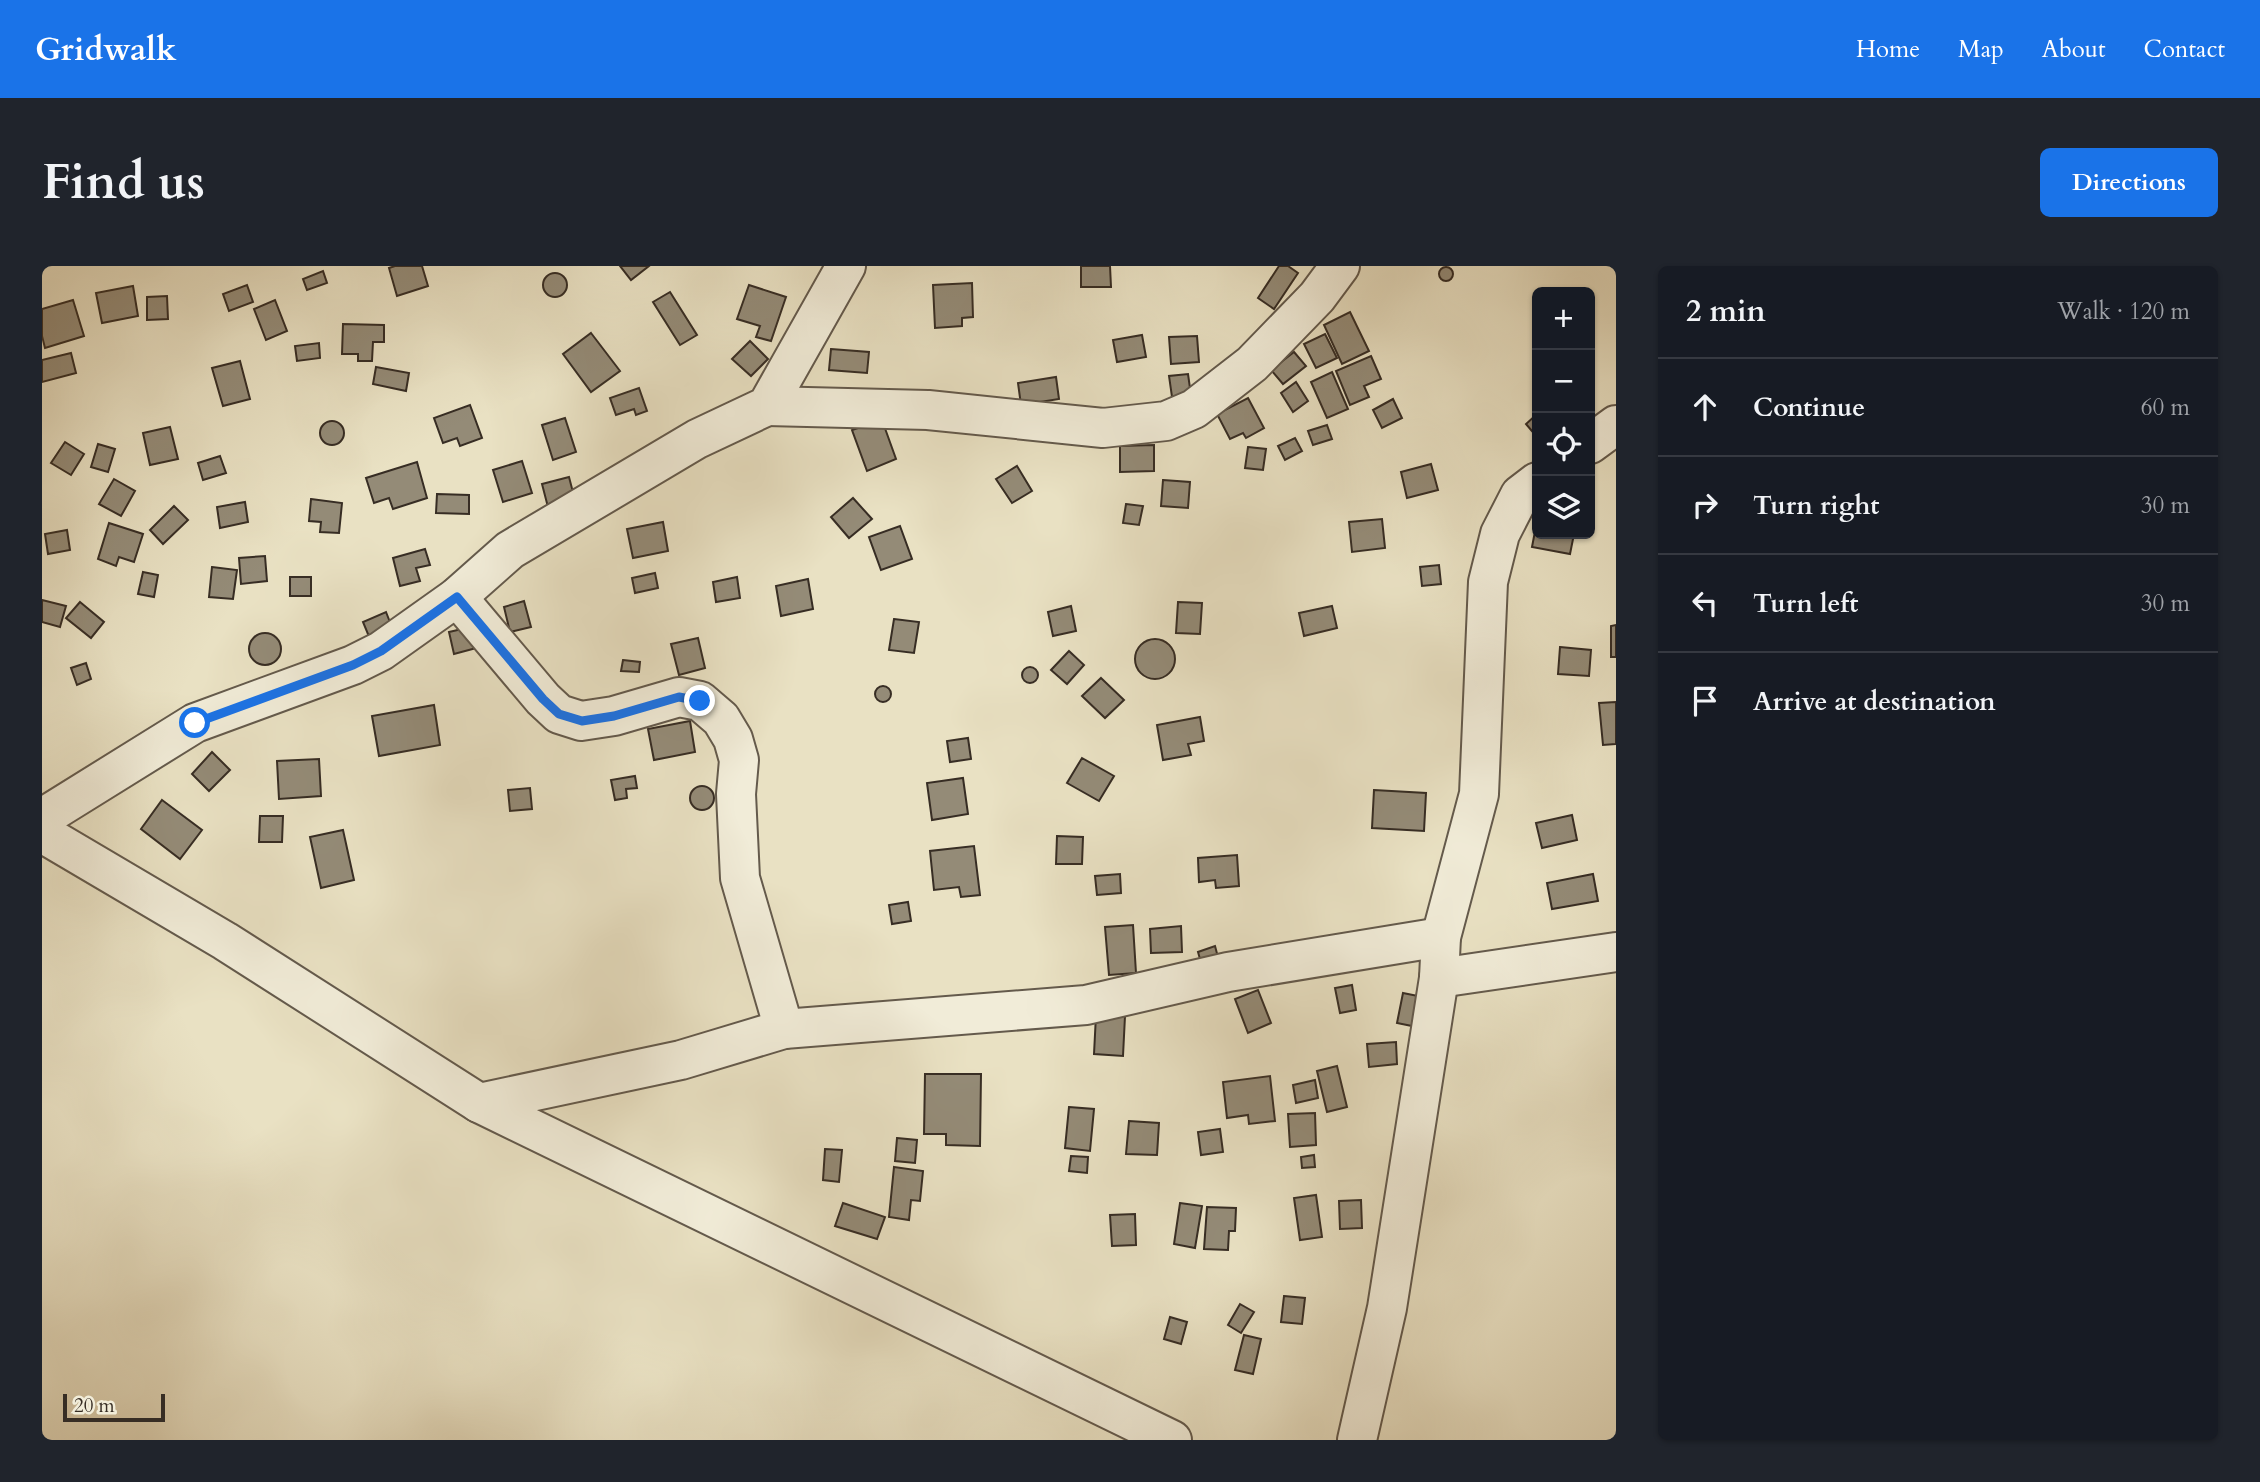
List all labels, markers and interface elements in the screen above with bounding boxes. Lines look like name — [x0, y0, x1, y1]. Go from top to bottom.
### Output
text: Gridwalk — [35, 27, 177, 72]
text: Home — [1856, 33, 1920, 66]
text: Map — [1958, 33, 2004, 66]
text: About — [2042, 33, 2106, 66]
text: Contact — [2144, 33, 2225, 66]
button: Directions — [2040, 148, 2218, 217]
text: Find us — [42, 149, 205, 216]
map controls — [1532, 287, 1595, 539]
button: + — [1532, 287, 1595, 350]
text: 2 min — [1686, 291, 1766, 332]
text: Walk · 120 m — [2057, 296, 2190, 327]
button: − — [1532, 350, 1595, 413]
icon: ahead — [1686, 388, 1724, 426]
text: Continue — [1753, 390, 1865, 425]
text: 60 m — [2141, 392, 2190, 423]
button: locate — [1532, 413, 1595, 476]
button: layers — [1532, 476, 1595, 539]
icon: right — [1686, 486, 1724, 524]
text: Turn right — [1753, 488, 1880, 523]
text: 30 m — [2141, 490, 2190, 521]
icon: left — [1686, 584, 1724, 622]
text: Turn left — [1753, 586, 1858, 621]
text: 30 m — [2141, 588, 2190, 619]
icon: arrive — [1686, 682, 1724, 720]
text: Arrive at destination — [1753, 684, 1996, 719]
route end — [684, 685, 715, 716]
route start — [179, 707, 210, 738]
scale bar — [63, 1391, 164, 1423]
text: 20 m — [74, 1393, 115, 1419]

